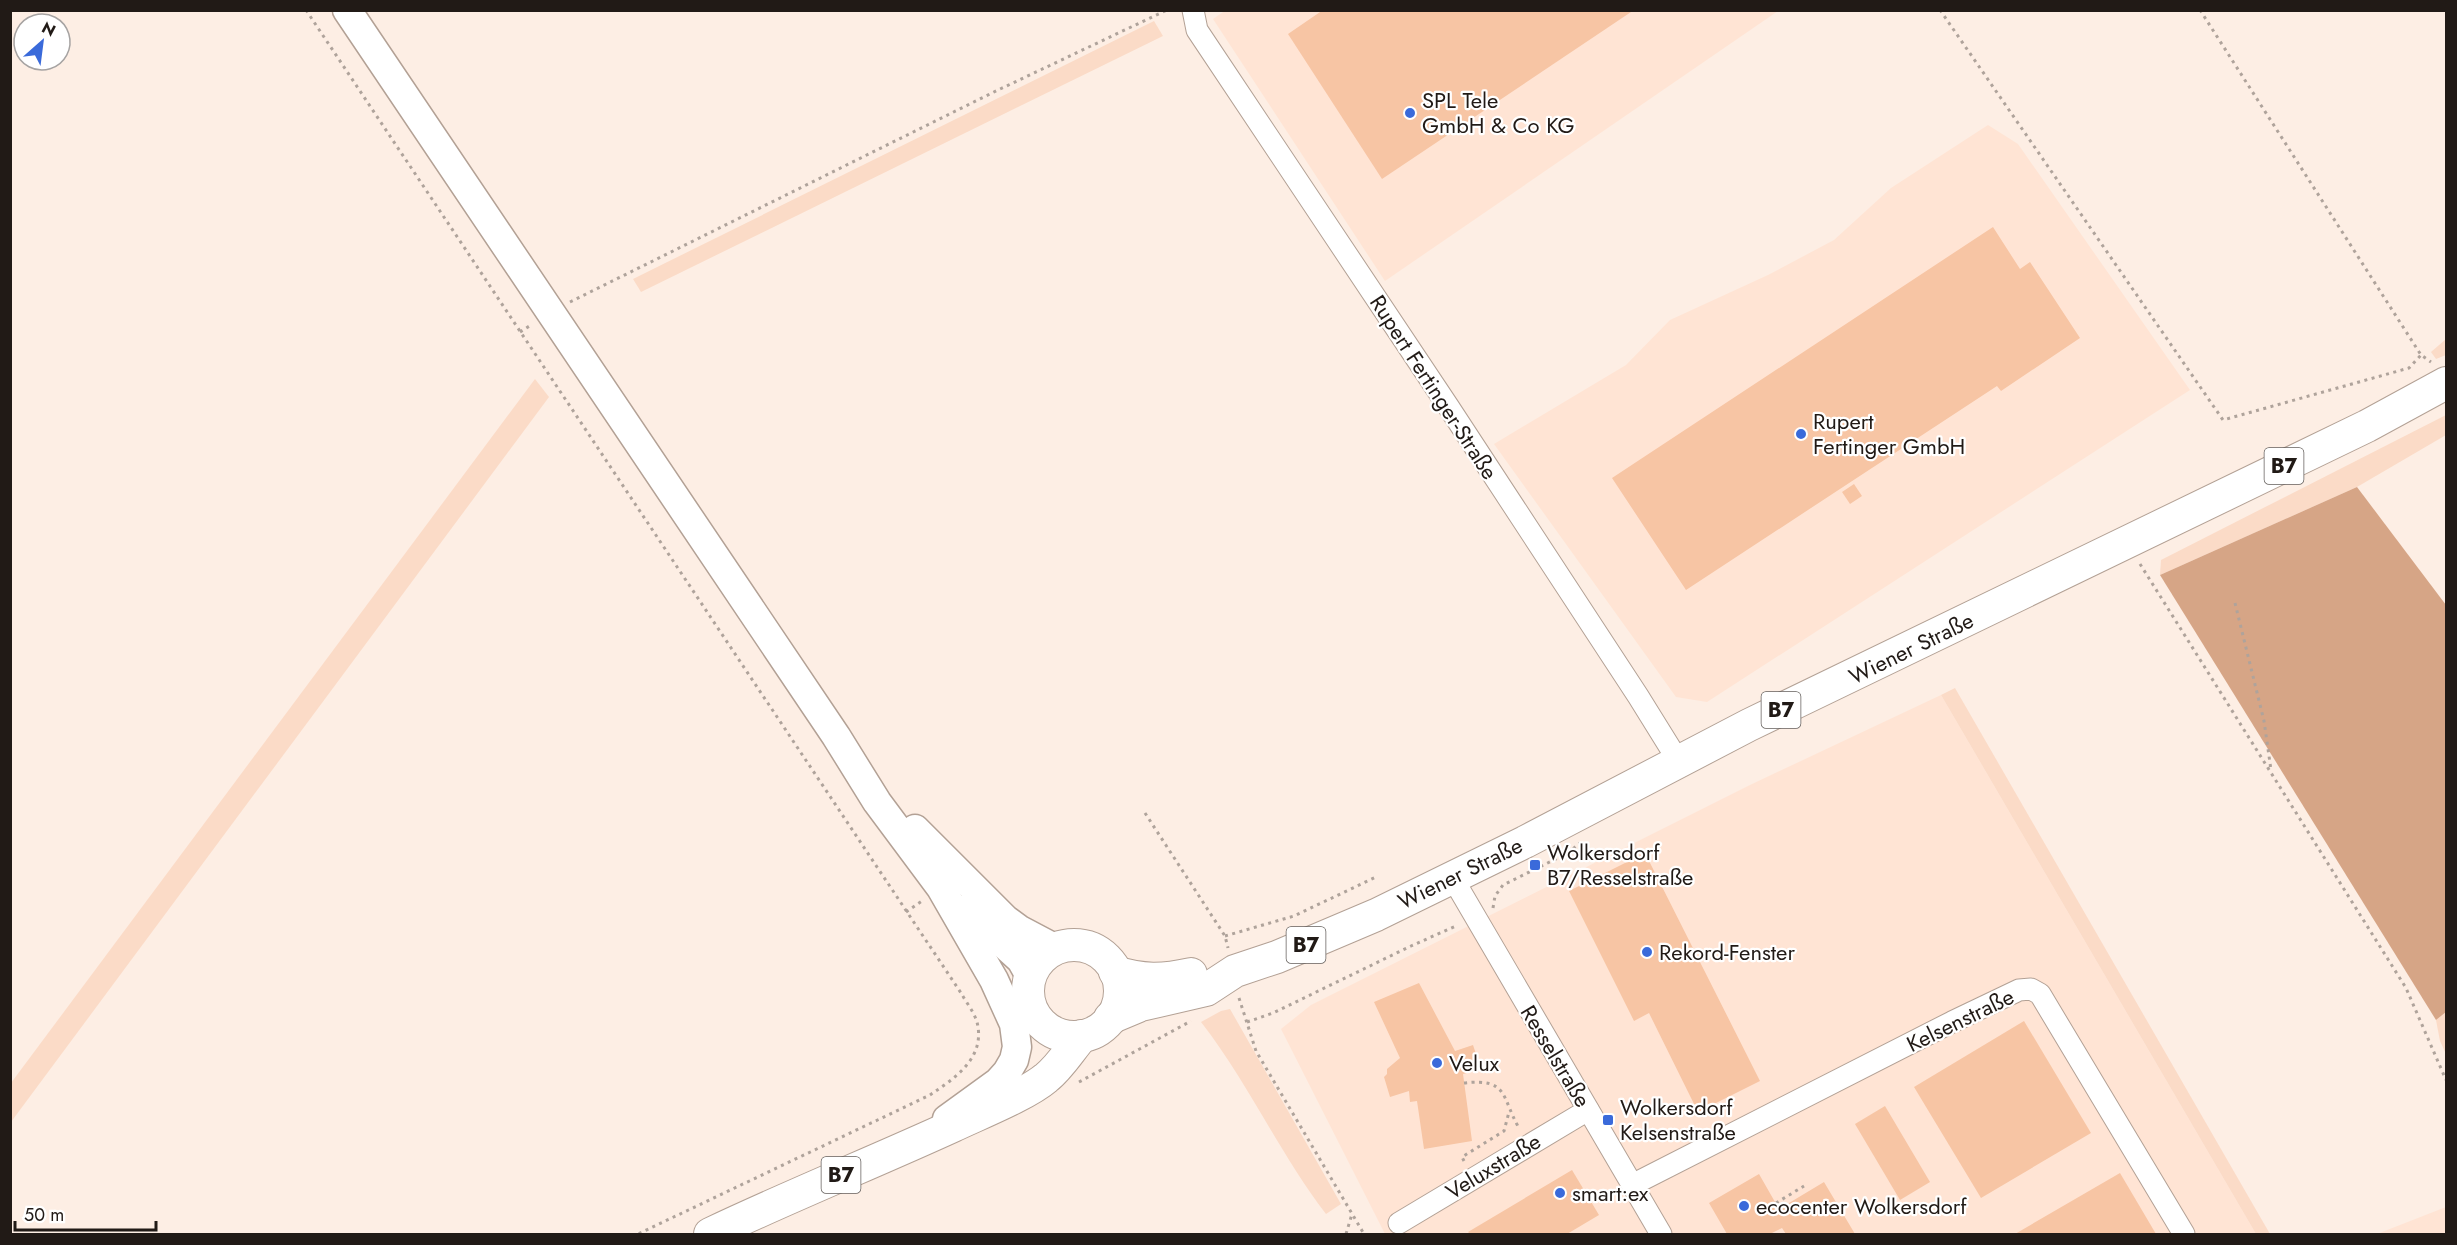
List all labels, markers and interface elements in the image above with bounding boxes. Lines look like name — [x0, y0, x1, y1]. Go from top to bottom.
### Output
north arrow — [12, 12, 72, 72]
text: N — [38, 16, 60, 42]
place label: SPL Tele GmbH & Co KG — [1422, 84, 1575, 141]
marker: SPL Tele GmbH & Co KG — [1403, 106, 1417, 120]
street label: Rupert Fertinger-Straße — [1362, 288, 1506, 486]
place label: Rupert Fertinger GmbH — [1813, 405, 1965, 462]
marker: Rupert Fertinger GmbH — [1794, 427, 1808, 441]
road number: B7 — [2264, 448, 2304, 484]
street label: Wiener Straße — [1843, 604, 1979, 692]
road number: B7 — [1762, 692, 1800, 728]
street label: Wiener Straße — [1392, 829, 1528, 917]
place label: Wolkersdorf B7/Resselstraße — [1547, 836, 1693, 893]
marker: Wolkersdorf B7/Resselstraße — [1528, 858, 1542, 872]
road number: B7 — [1286, 927, 1326, 963]
place label: Rekord-Fenster — [1659, 936, 1795, 968]
marker: Rekord-Fenster — [1640, 945, 1654, 959]
street label: Kelsenstraße — [1901, 980, 2019, 1060]
street label: Resselstraße — [1513, 999, 1599, 1113]
place label: Velux — [1449, 1047, 1500, 1079]
marker: Velux — [1430, 1056, 1444, 1070]
place label: Wolkersdorf Kelsenstraße — [1620, 1091, 1736, 1148]
marker: Wolkersdorf Kelsenstraße — [1601, 1113, 1615, 1127]
street label: Veluxstraße — [1439, 1125, 1547, 1207]
road number: B7 — [822, 1157, 860, 1193]
place label: smart:ex — [1572, 1177, 1649, 1209]
marker: smart:ex — [1553, 1186, 1567, 1200]
place label: ecocenter Wolkersdorf — [1756, 1190, 1967, 1222]
scale bar — [15, 1194, 156, 1232]
marker: ecocenter Wolkersdorf — [1737, 1199, 1751, 1213]
text: 50 m — [24, 1202, 64, 1228]

